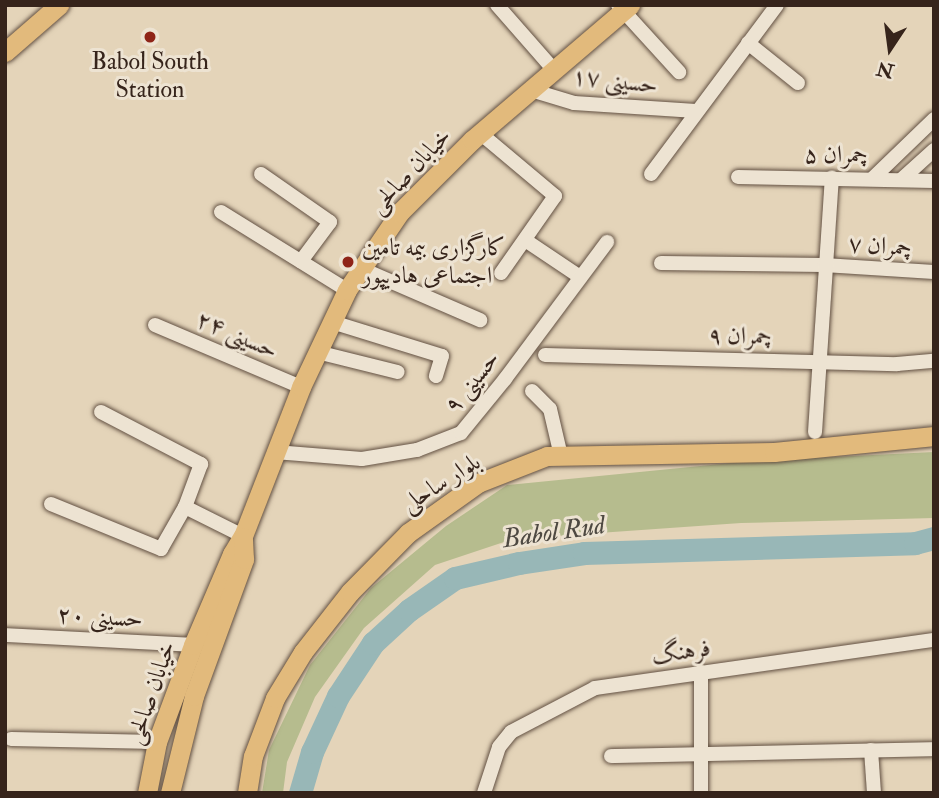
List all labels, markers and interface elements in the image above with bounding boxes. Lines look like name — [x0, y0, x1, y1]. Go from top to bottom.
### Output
north arrow — [855, 14, 925, 84]
marker: Babol South Station — [142, 29, 158, 45]
place label: Babol South Station — [91, 48, 209, 104]
text: N — [874, 56, 896, 83]
street label: حسینی ۱۷ — [571, 62, 659, 100]
street label: خيابان صالحی — [363, 122, 457, 220]
street label: چمران ۵ — [804, 141, 868, 169]
street label: چمران ۷ — [847, 229, 913, 263]
place label: کارگزاری بیمه تامین اجتماعی هادیپور — [362, 234, 506, 290]
marker: کارگزاری بیمه تامین اجتماعی هادیپور — [340, 254, 356, 270]
street label: حسینی ۲۴ — [192, 305, 282, 365]
street label: چمران ۹ — [708, 321, 772, 351]
street label: حسینی ٩ — [438, 345, 506, 419]
street label: بلوار ساحلی — [396, 448, 486, 518]
water label: Babol Rud — [501, 510, 607, 556]
street label: حسینی ٢٠ — [56, 600, 144, 634]
street label: فرهنگ — [650, 634, 712, 670]
street label: خيابان صالحی — [120, 638, 182, 748]

